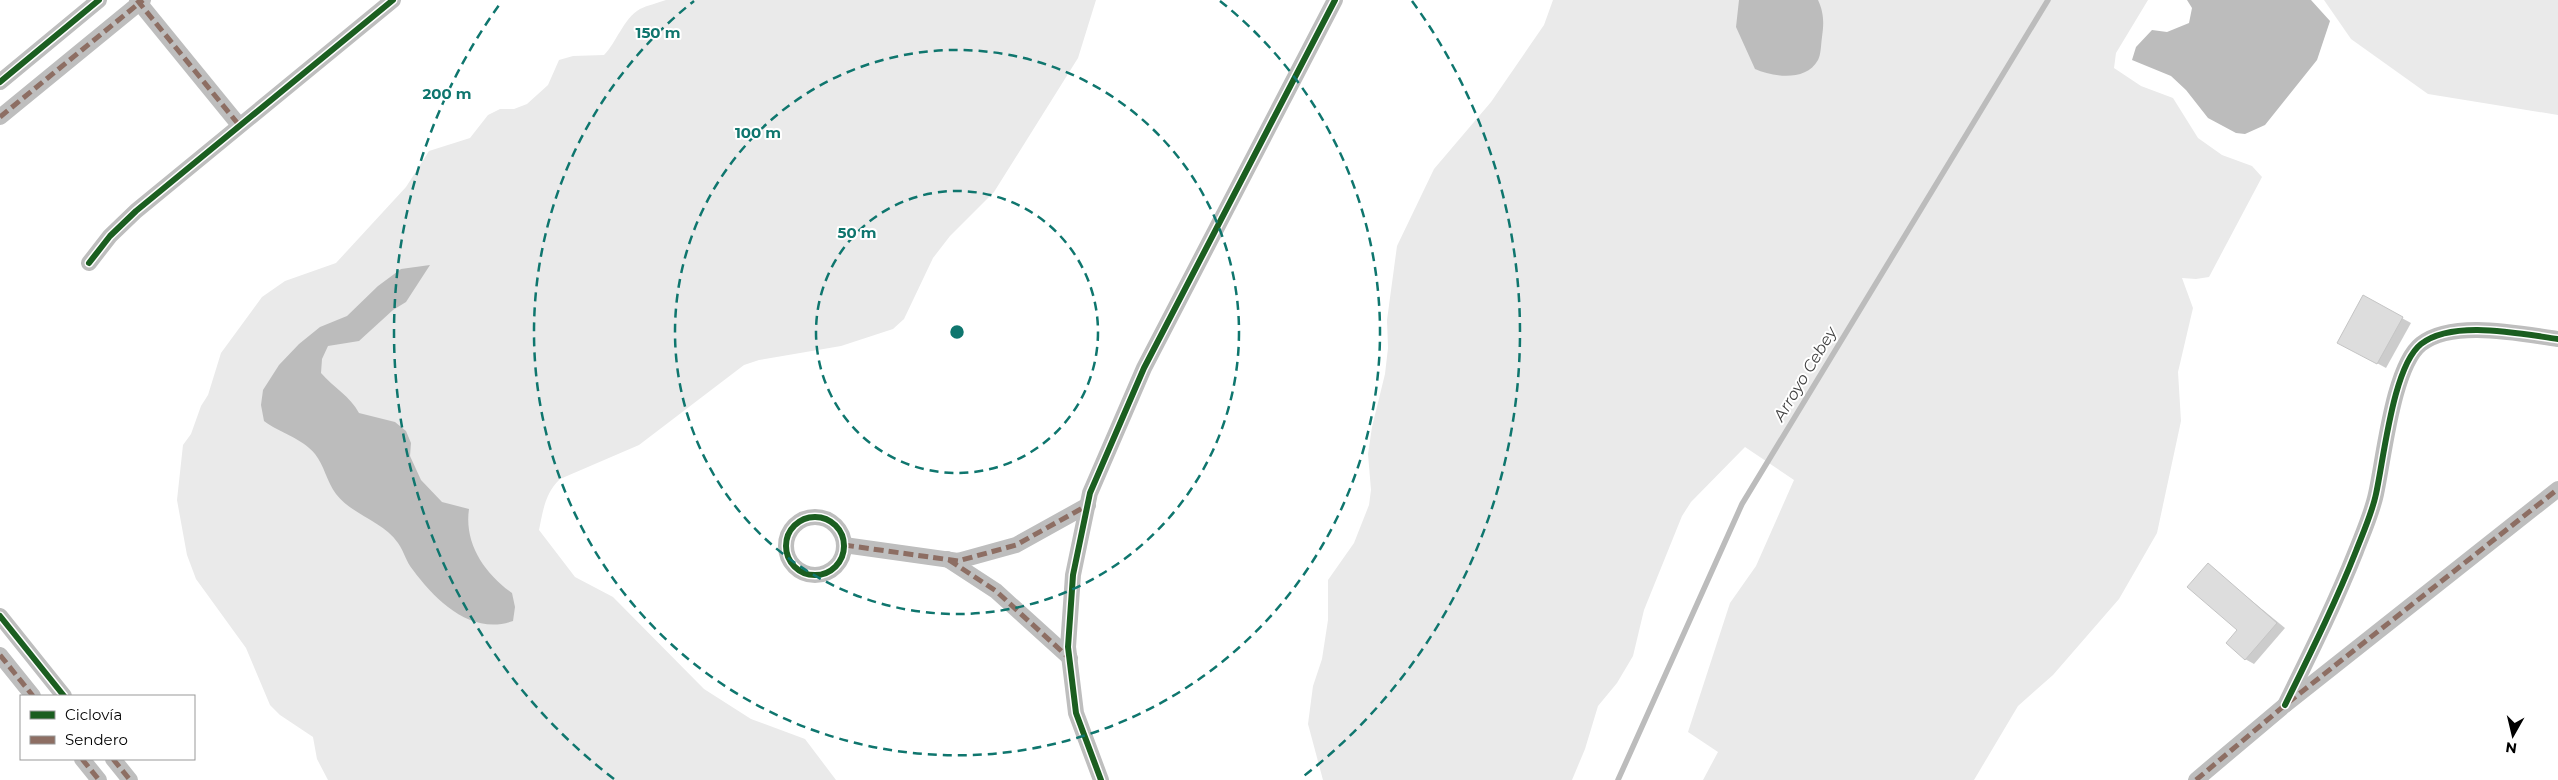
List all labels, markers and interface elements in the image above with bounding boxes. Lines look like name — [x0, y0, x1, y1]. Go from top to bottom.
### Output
text: 150 m — [636, 23, 680, 42]
text: 200 m — [422, 84, 472, 103]
text: 100 m — [735, 123, 781, 142]
text: 50 m — [837, 223, 877, 242]
water label: Arroyo Cebey — [1769, 322, 1841, 425]
centre of rings — [948, 323, 966, 341]
legend — [20, 695, 195, 760]
text: Ciclovía — [65, 705, 122, 724]
north arrow — [2488, 710, 2538, 760]
text: Sendero — [65, 730, 128, 749]
text: N — [2504, 738, 2518, 758]

